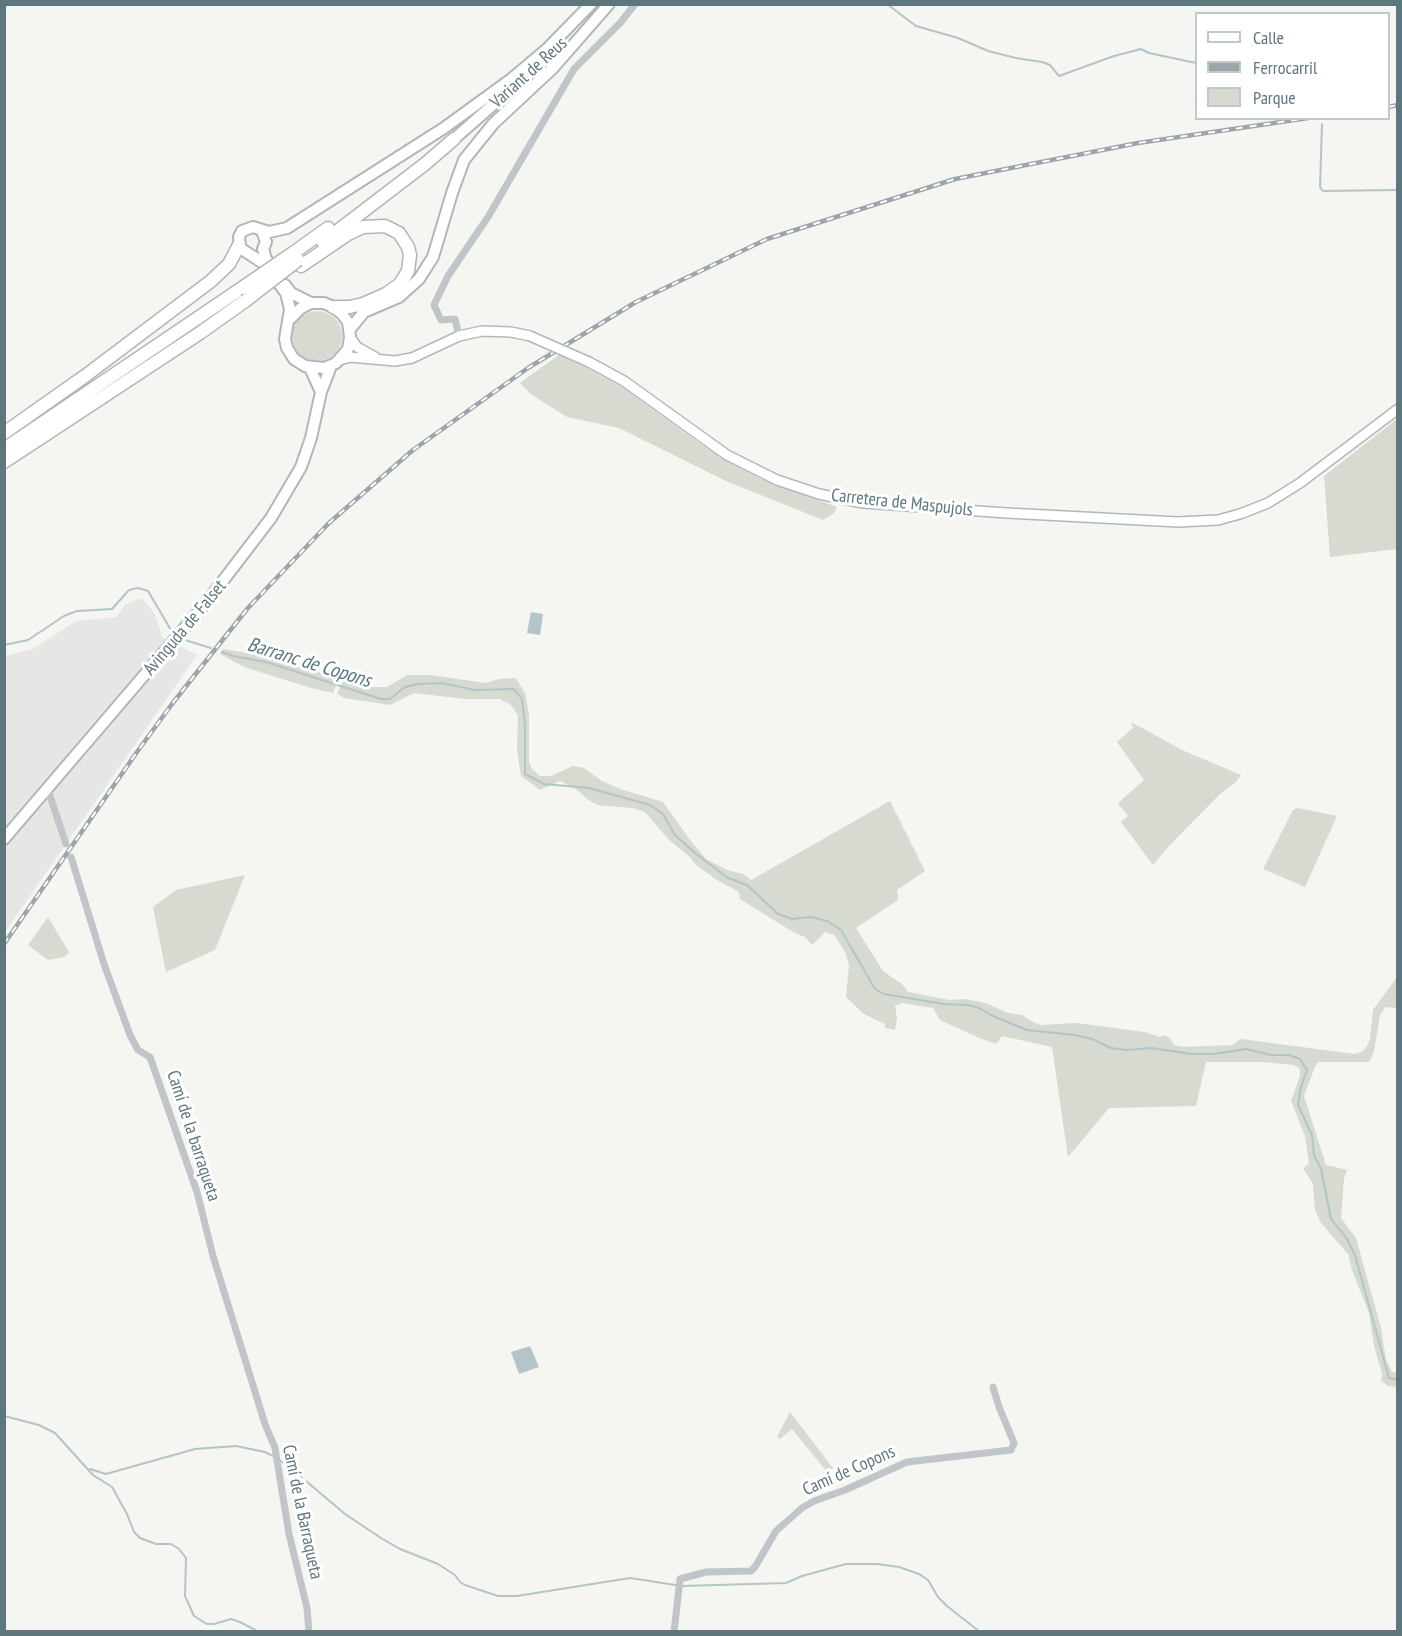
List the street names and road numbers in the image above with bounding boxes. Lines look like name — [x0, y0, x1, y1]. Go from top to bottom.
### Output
street label: Variant de Reus — [486, 33, 572, 113]
street label: Carretera de Maspujols — [830, 485, 974, 521]
street label: Avinguda de Falset — [139, 576, 231, 680]
street label: Camí de la barraqueta — [162, 1068, 224, 1204]
street label: Camí de Copons — [799, 1441, 899, 1501]
street label: Camí de la Barraqueta — [277, 1443, 327, 1581]

